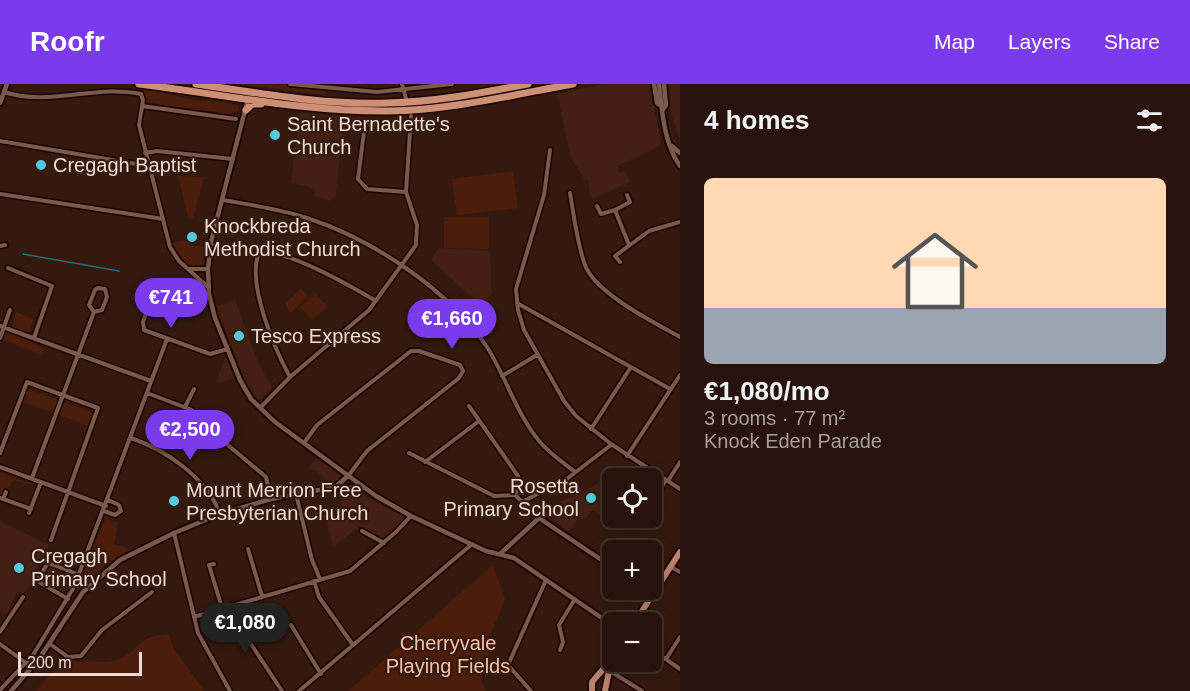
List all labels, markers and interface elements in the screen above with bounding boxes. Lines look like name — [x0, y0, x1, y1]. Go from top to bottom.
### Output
text: Roofr — [30, 26, 105, 57]
text: Map — [934, 30, 975, 53]
text: Layers — [1008, 30, 1071, 53]
text: Share — [1104, 30, 1160, 53]
icon: filters — [1133, 104, 1166, 137]
text: 4 homes — [704, 105, 810, 135]
place label: Saint Bernadette's Church — [287, 113, 450, 158]
marker: Saint Bernadette's Church — [268, 128, 282, 142]
place label: Cregagh Baptist — [53, 154, 197, 176]
marker: Cregagh Baptist — [34, 158, 48, 172]
place label: Knockbreda Methodist Church — [204, 215, 361, 260]
icon: home — [881, 217, 989, 325]
marker: Knockbreda Methodist Church — [185, 230, 199, 244]
pin: €741 — [135, 278, 207, 329]
text: €741 — [149, 286, 193, 308]
pin: €1,660 — [403, 299, 501, 350]
text: €1,660 — [421, 307, 483, 329]
place label: Tesco Express — [251, 325, 381, 347]
marker: Tesco Express — [232, 329, 246, 343]
text: €1,080/mo — [704, 376, 830, 406]
text: 3 rooms · 77 m² — [704, 407, 845, 429]
pin: €2,500 — [141, 410, 239, 461]
text: €2,500 — [159, 418, 221, 440]
text: Knock Eden Parade — [704, 430, 882, 452]
map controls — [602, 468, 662, 672]
button: locate — [602, 468, 662, 528]
place label: Rosetta Primary School — [443, 475, 580, 520]
place label: Mount Merrion Free Presbyterian Church — [186, 479, 368, 524]
marker: Rosetta Primary School — [584, 491, 598, 505]
marker: Mount Merrion Free Presbyterian Church — [167, 494, 181, 508]
button: + — [602, 540, 662, 600]
place label: Cregagh Primary School — [31, 545, 167, 590]
marker: Cregagh Primary School — [12, 561, 26, 575]
pin: €1,080 — [196, 603, 294, 654]
text: €1,080 — [214, 611, 276, 633]
button: − — [602, 612, 662, 672]
park label: Cherryvale Playing Fields — [386, 632, 510, 677]
scale bar — [18, 649, 142, 676]
text: 200 m — [27, 654, 71, 671]

